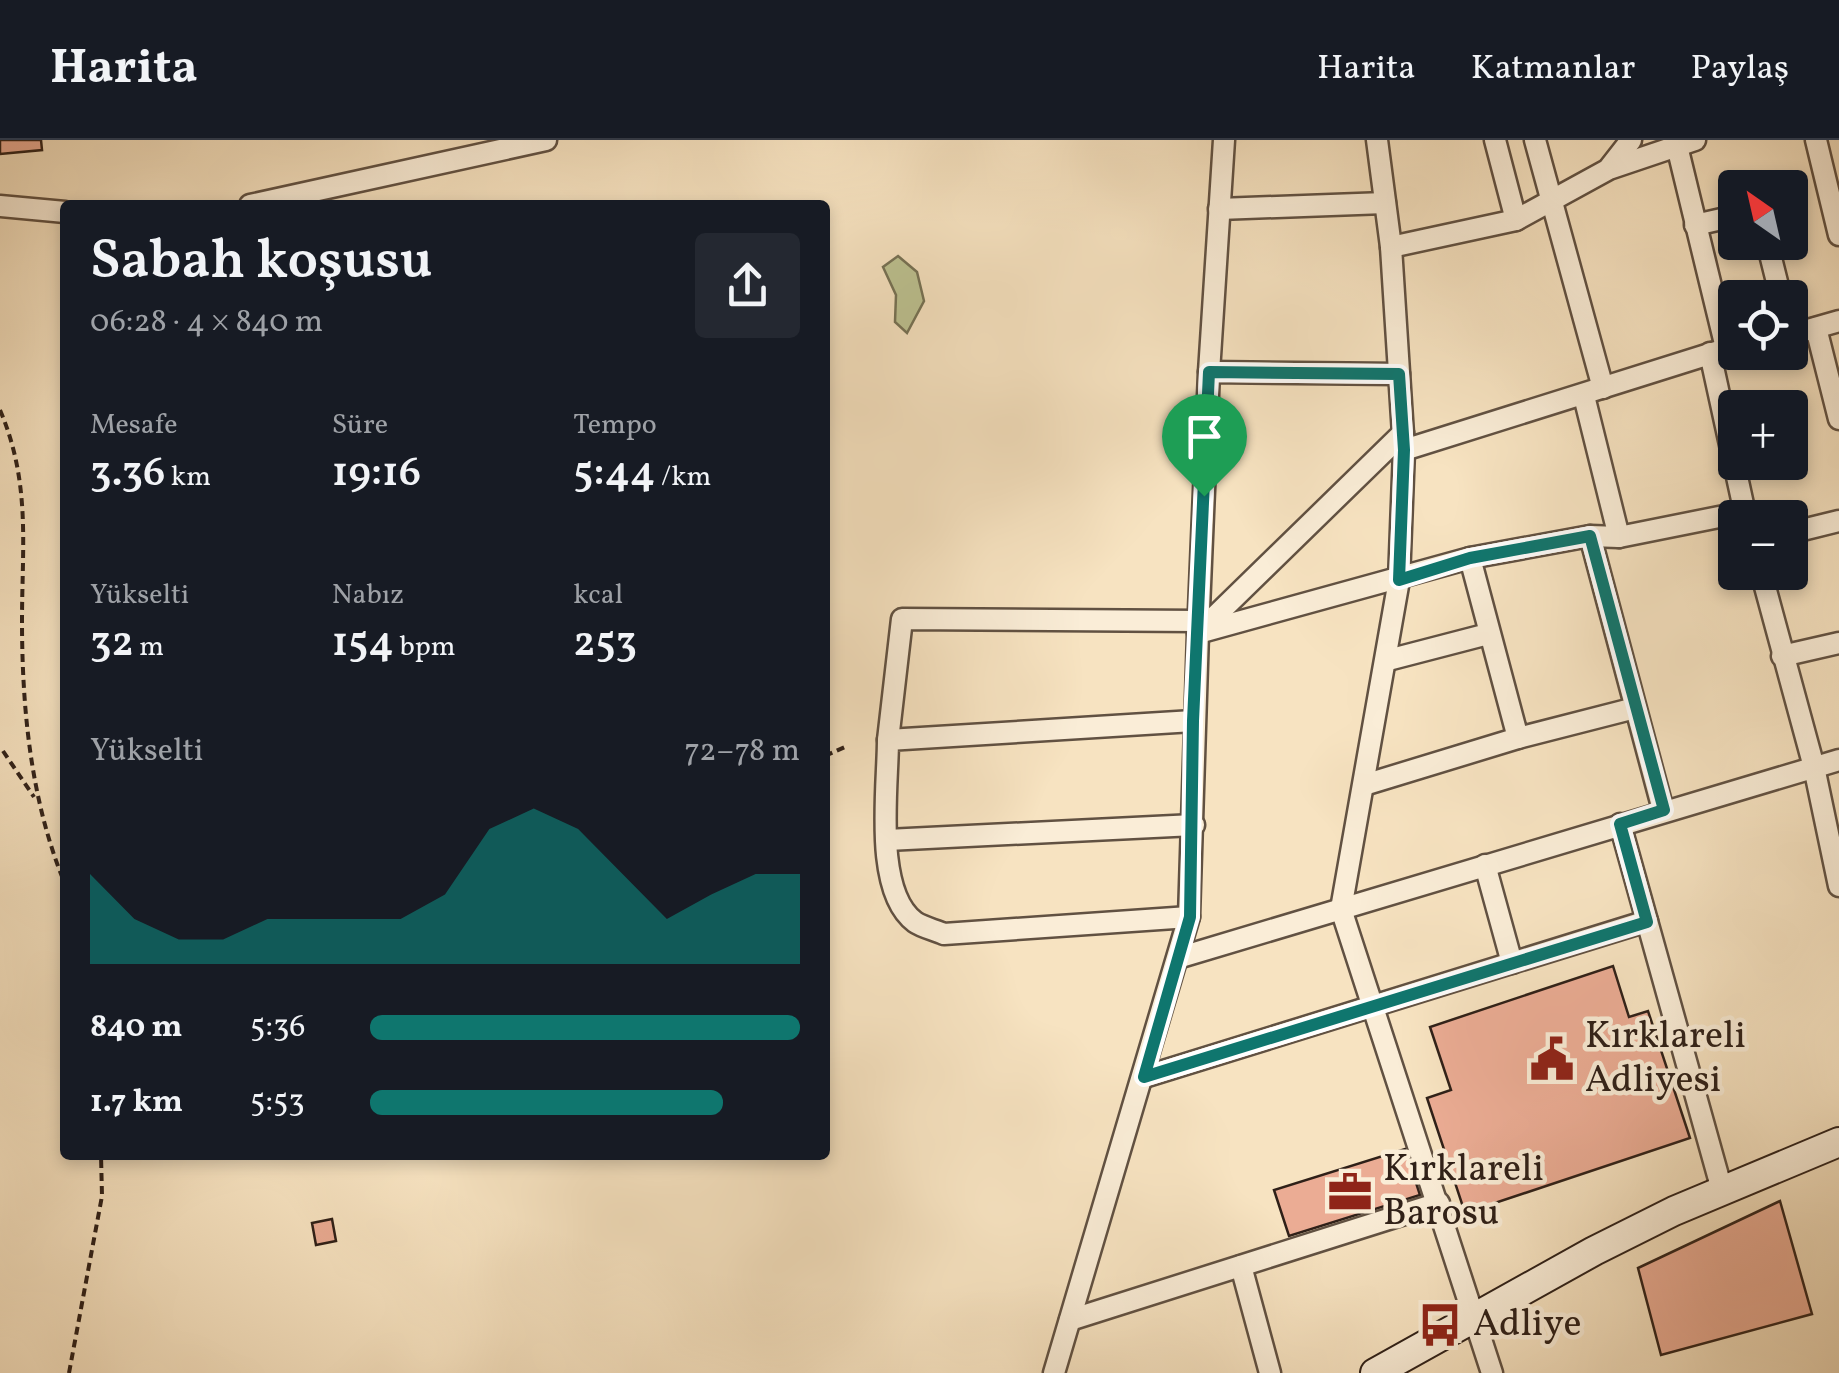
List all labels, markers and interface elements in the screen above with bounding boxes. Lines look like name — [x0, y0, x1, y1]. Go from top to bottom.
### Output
text: Harita — [50, 36, 198, 103]
text: Harita — [1317, 45, 1416, 93]
text: Katmanlar — [1471, 45, 1635, 93]
text: Paylaş — [1690, 45, 1789, 93]
north arrow — [1718, 170, 1808, 260]
map controls — [1718, 170, 1808, 590]
text: Sabah koşusu — [90, 225, 433, 301]
button: share — [695, 233, 800, 338]
button: locate — [1718, 280, 1808, 370]
text: 06:28 · 4 × 840 m — [90, 301, 323, 345]
button: + — [1718, 390, 1808, 480]
pin — [1162, 394, 1247, 497]
text: Mesafe — [90, 406, 178, 445]
text: Süre — [332, 406, 388, 445]
text: Tempo — [573, 406, 657, 445]
icon: arrive — [1177, 409, 1232, 464]
text: 3.36 — [90, 445, 165, 504]
text: 19:16 — [332, 445, 421, 504]
text: 5:44 — [573, 445, 655, 504]
text: km — [165, 458, 211, 497]
text: /km — [655, 458, 711, 497]
button: − — [1718, 500, 1808, 590]
text: Yükselti — [90, 576, 189, 615]
text: Nabız — [332, 576, 404, 615]
text: kcal — [573, 576, 623, 615]
text: 32 — [90, 615, 134, 674]
text: 154 — [332, 615, 394, 674]
text: 253 — [573, 615, 637, 674]
text: m — [134, 628, 164, 667]
text: bpm — [394, 628, 456, 667]
text: Yükselti — [90, 730, 203, 774]
text: 72–78 m — [684, 730, 800, 774]
text: 840 m — [90, 1006, 182, 1050]
text: 5:36 — [250, 1006, 306, 1050]
place label: Kırklareli Adliyesi — [1585, 1011, 1746, 1108]
public building icon: Kırklareli Adliyesi — [1528, 1035, 1576, 1083]
text: 1.7 km — [90, 1081, 183, 1125]
text: 5:53 — [250, 1081, 305, 1125]
place label: Kırklareli Barosu — [1383, 1144, 1544, 1241]
office icon: Kırklareli Barosu — [1326, 1168, 1374, 1216]
place label: Adliye — [1473, 1299, 1581, 1352]
bus stop icon: Adliye — [1416, 1301, 1464, 1349]

